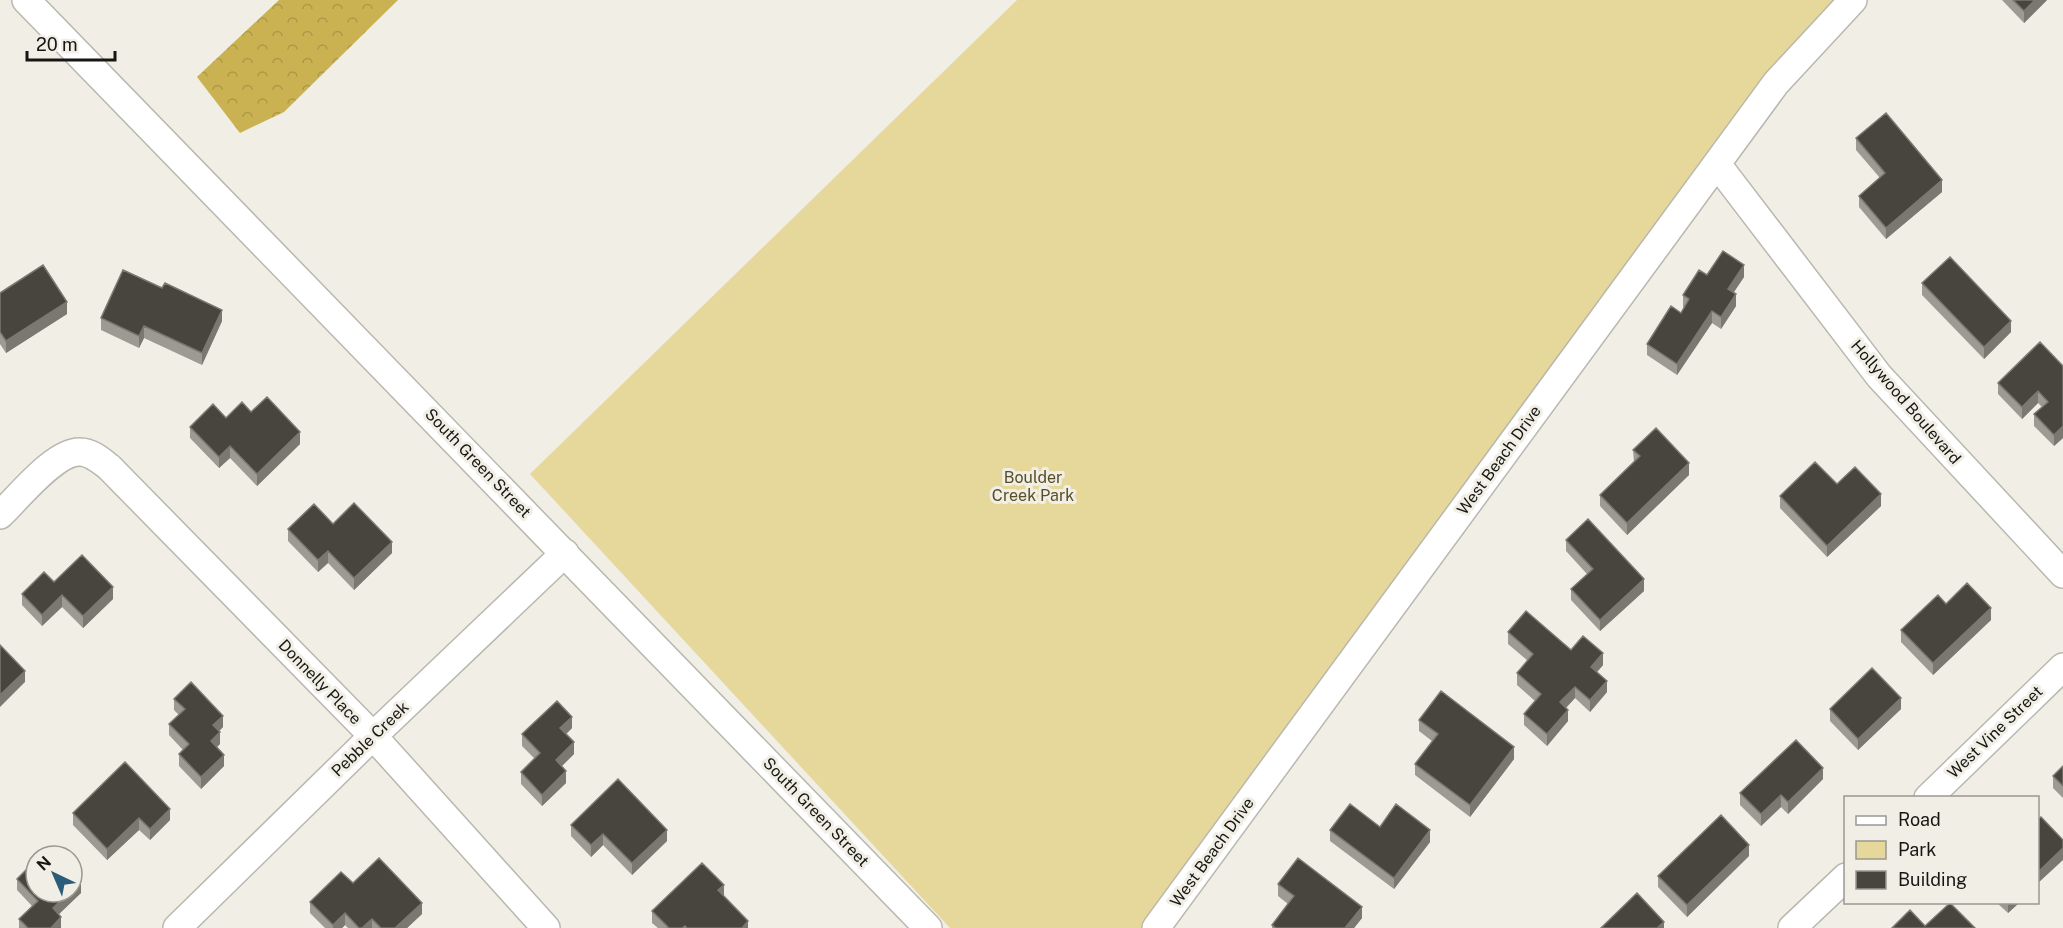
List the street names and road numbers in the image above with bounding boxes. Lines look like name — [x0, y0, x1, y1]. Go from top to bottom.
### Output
street label: Hollywood Boulevard — [1847, 336, 1965, 468]
street label: West Beach Drive — [1453, 402, 1545, 518]
street label: South Green Street — [421, 405, 535, 521]
street label: Donnelly Place — [275, 636, 365, 728]
street label: West Vine Street — [1943, 682, 2047, 782]
street label: Pebble Creek — [328, 698, 412, 780]
street label: South Green Street — [759, 754, 873, 870]
street label: West Beach Drive — [1166, 794, 1258, 910]

